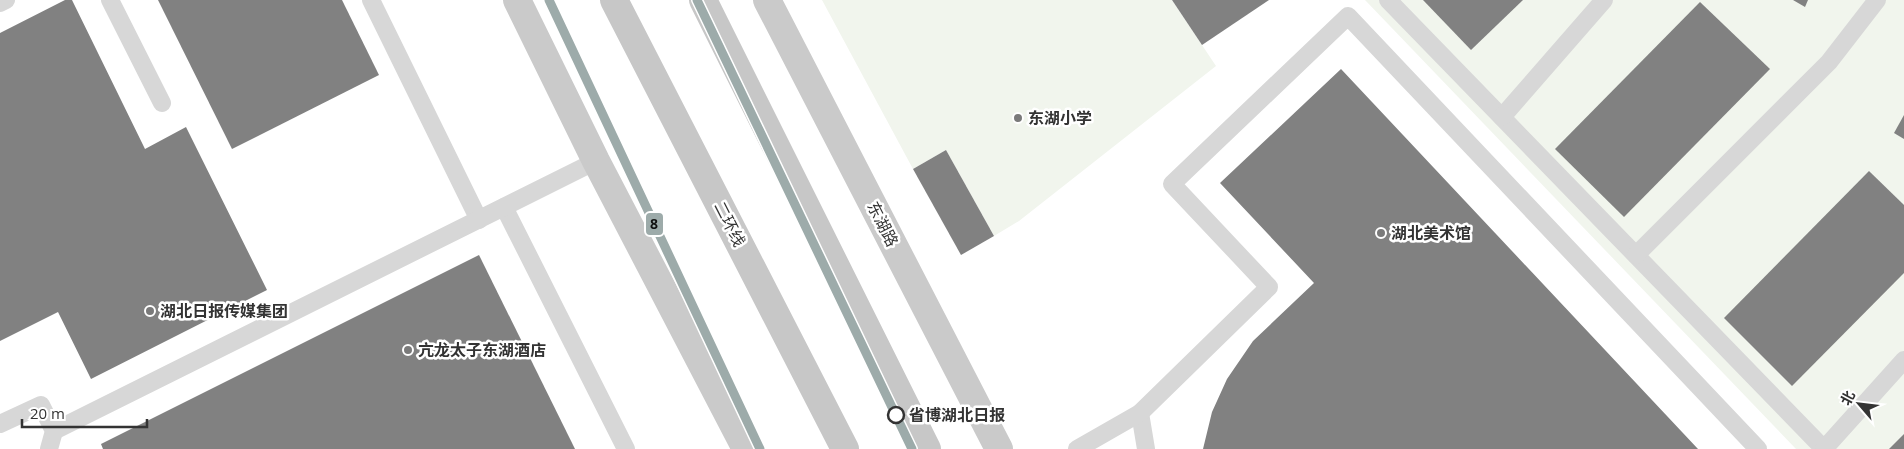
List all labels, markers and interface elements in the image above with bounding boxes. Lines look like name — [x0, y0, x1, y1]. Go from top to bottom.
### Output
place label: 东湖小学 — [1028, 107, 1092, 129]
marker: 东湖小学 — [1012, 112, 1024, 124]
street label: 二环线 — [709, 198, 751, 250]
street label: 东湖路 — [862, 198, 904, 250]
line badge: 8 — [645, 212, 664, 236]
text: 8 — [650, 214, 658, 233]
place label: 湖北美术馆 — [1391, 222, 1471, 244]
marker: 湖北美术馆 — [1375, 227, 1387, 239]
place label: 湖北日报传媒集团 — [160, 300, 288, 322]
marker: 湖北日报传媒集团 — [144, 305, 156, 317]
place label: 亢龙太子东湖酒店 — [418, 339, 546, 361]
marker: 亢龙太子东湖酒店 — [402, 344, 414, 356]
north arrow — [1834, 379, 1884, 429]
text: 北 — [1835, 387, 1859, 408]
scale bar — [22, 396, 148, 428]
text: 20 m — [30, 403, 65, 423]
place label: 省博湖北日报 — [909, 404, 1005, 426]
marker: 省博湖北日报 — [887, 406, 905, 424]

